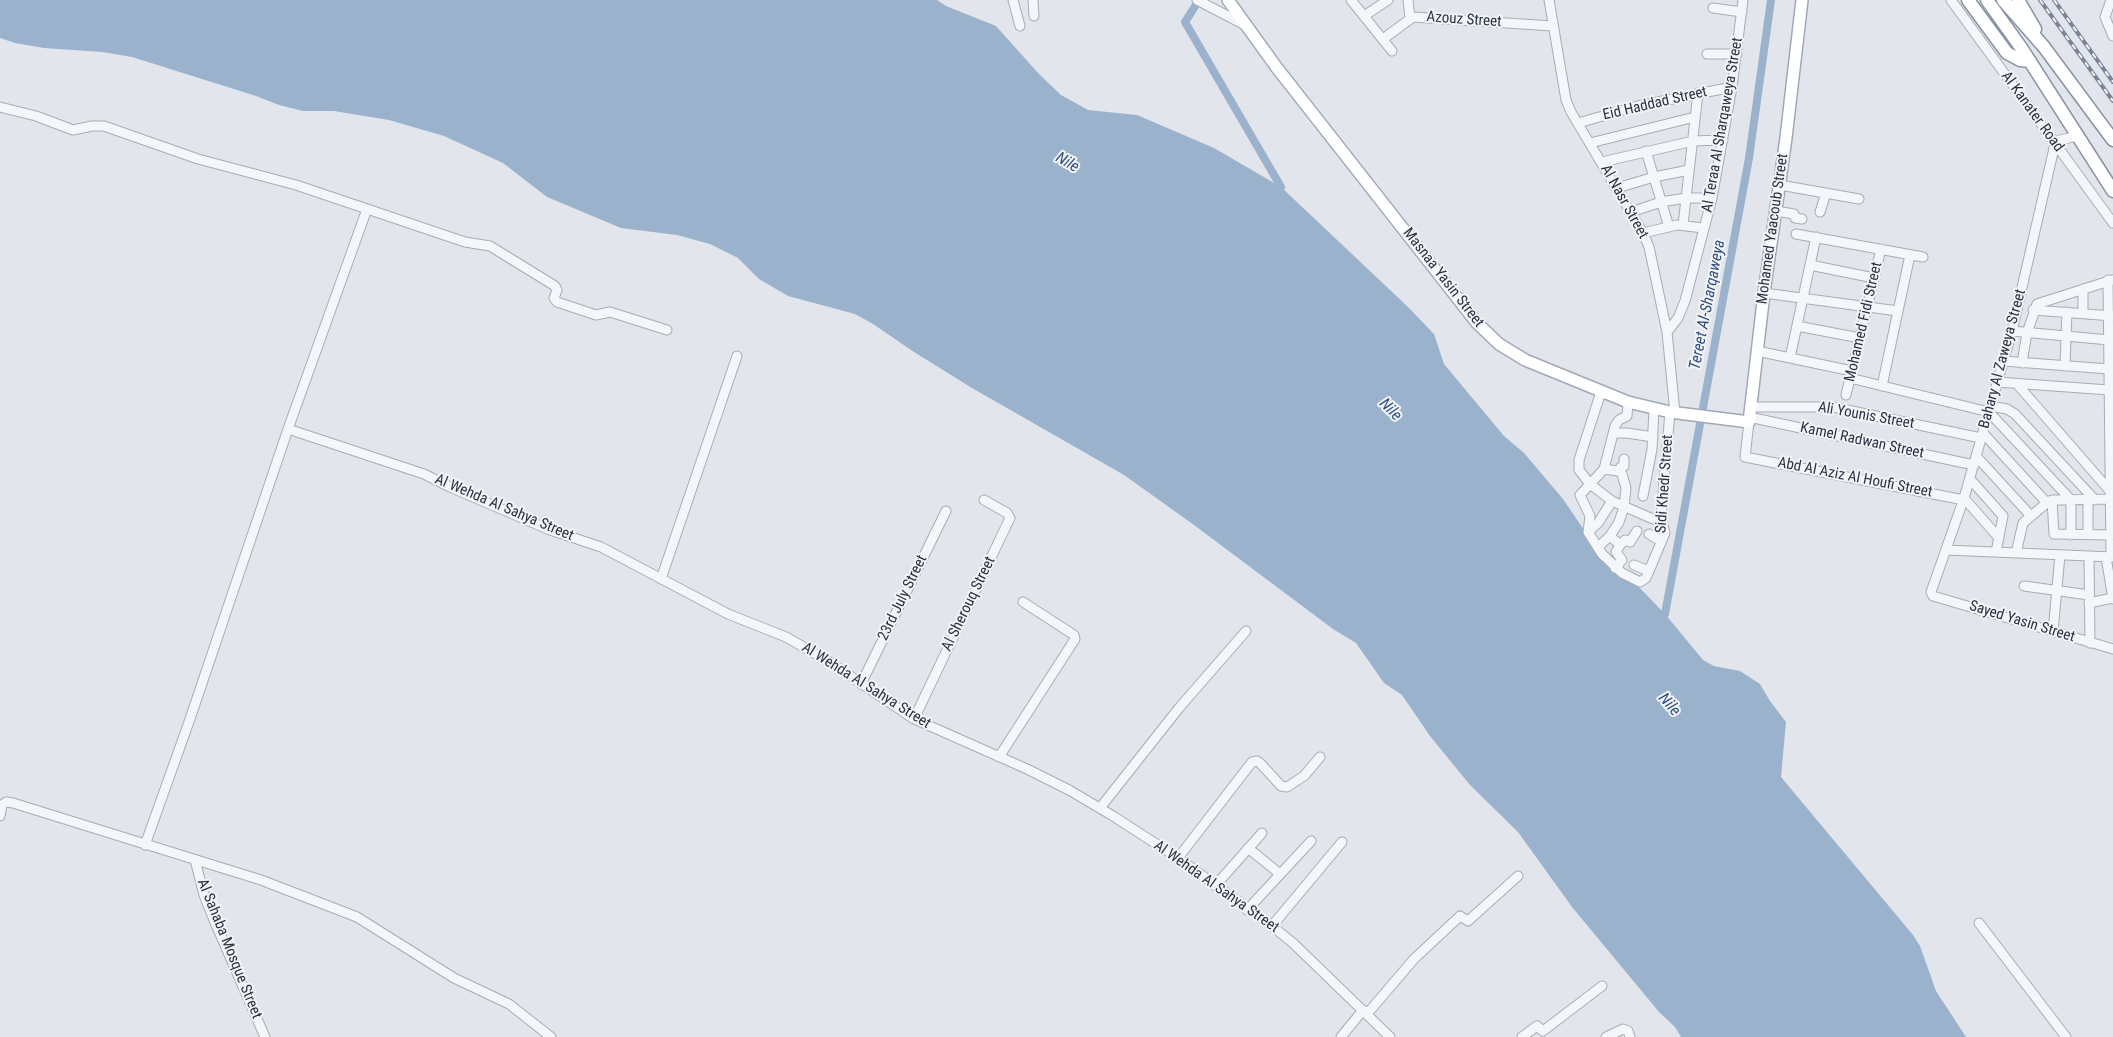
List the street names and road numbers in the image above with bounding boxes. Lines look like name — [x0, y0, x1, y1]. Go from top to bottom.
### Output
street label: Azouz Street — [1426, 8, 1502, 32]
street label: Al Teraa Al Sharqaweya Street — [1699, 36, 1747, 214]
street label: Al Kanater Road — [1997, 68, 2067, 156]
street label: Eid Haddad Street — [1601, 83, 1709, 125]
street label: Mohamed Yaacoub Street — [1754, 153, 1792, 305]
street label: Al Nasr Street — [1596, 162, 1652, 242]
street label: Masnaa Yasin Street — [1399, 225, 1487, 331]
street label: Mohamed Fidi Street — [1841, 260, 1887, 384]
street label: Bahary Al Zaweya Street — [1976, 287, 2030, 431]
street label: Ali Younis Street — [1817, 399, 1915, 433]
street label: Kamel Radwan Street — [1799, 419, 1925, 463]
street label: Sidi Khedr Street — [1653, 434, 1677, 534]
street label: Abd Al Aziz Al Houfi Street — [1776, 454, 1934, 502]
street label: Al Wehda Al Sahya Street — [432, 471, 576, 545]
street label: 23rd July Street — [875, 552, 931, 644]
street label: Al Sherouq Street — [938, 554, 1000, 654]
street label: Sayed Yasin Street — [1967, 597, 2077, 647]
street label: Al Wehda Al Sahya Street — [798, 639, 934, 733]
street label: Al Wehda Al Sahya Street — [1150, 837, 1282, 937]
street label: Al Sahaba Mosque Street — [193, 877, 265, 1021]

